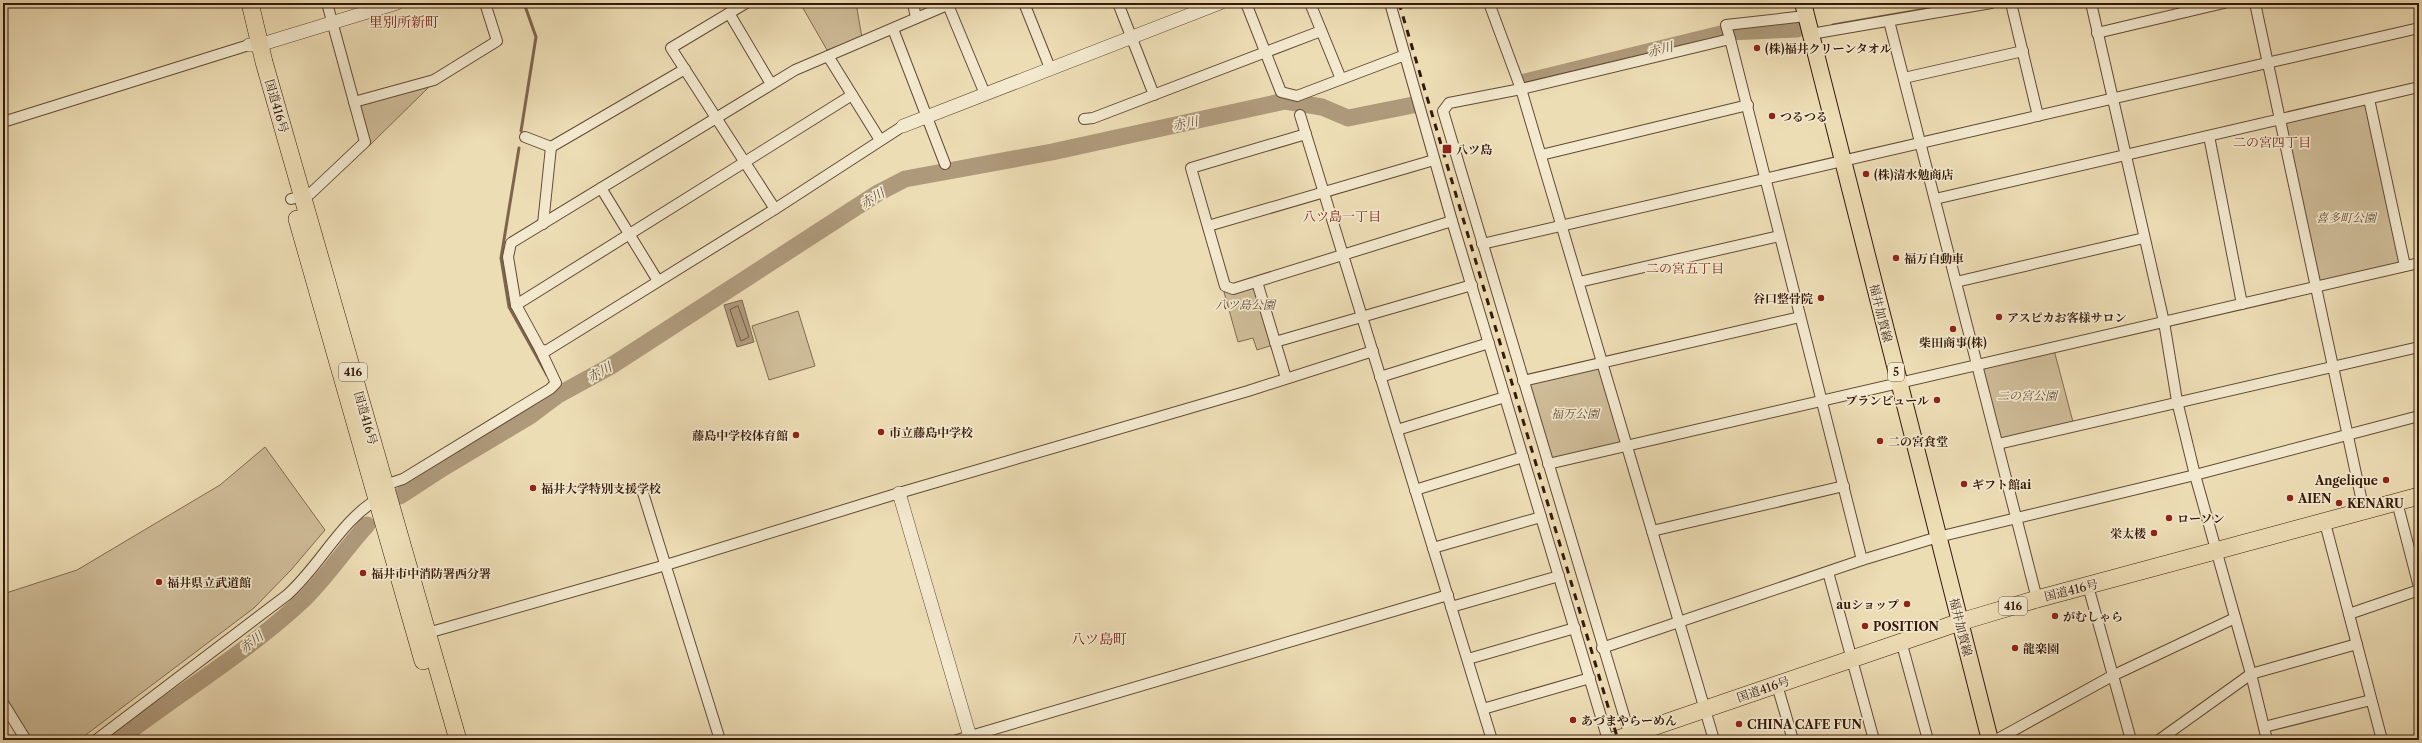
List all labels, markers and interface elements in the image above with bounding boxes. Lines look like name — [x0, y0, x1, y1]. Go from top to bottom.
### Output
district label: 里別所新町 — [369, 13, 439, 31]
water label: 赤川 — [1645, 38, 1676, 60]
place label: (株)福井クリーンタオル — [1765, 41, 1892, 56]
marker: (株)福井クリーンタオル — [1752, 43, 1762, 53]
street label: 国道416号 — [262, 77, 292, 135]
place label: つるつる — [1780, 109, 1828, 124]
marker: つるつる — [1767, 111, 1777, 121]
water label: 赤川 — [1171, 112, 1201, 134]
district label: 二の宮四丁目 — [2233, 134, 2311, 150]
place label: 八ツ島 — [1456, 142, 1493, 157]
marker: 八ツ島 — [1441, 143, 1453, 155]
place label: (株)清水勉商店 — [1874, 167, 1954, 182]
marker: (株)清水勉商店 — [1861, 169, 1871, 179]
water label: 赤川 — [857, 183, 889, 212]
district label: 八ツ島一丁目 — [1303, 208, 1381, 224]
park label: 喜多町公園 — [2316, 210, 2378, 225]
place label: 福万自動車 — [1904, 251, 1964, 266]
marker: 福万自動車 — [1891, 253, 1901, 263]
district label: 二の宮五丁目 — [1646, 260, 1724, 276]
street label: 福井加賀線 — [1866, 282, 1896, 344]
place label: 谷口整骨院 — [1753, 291, 1813, 306]
marker: 谷口整骨院 — [1816, 293, 1826, 303]
park label: 八ツ島公園 — [1215, 297, 1277, 312]
place label: アスピカお客様サロン — [2007, 310, 2127, 325]
marker: アスピカお客様サロン — [1994, 312, 2004, 322]
marker: 柴田商事(株) — [1948, 324, 1958, 334]
place label: 柴田商事(株) — [1919, 335, 1987, 350]
water label: 赤川 — [584, 358, 616, 385]
road number: 416 — [339, 363, 367, 381]
road number: 5 — [1888, 363, 1904, 381]
park label: 二の宮公園 — [1997, 388, 2059, 403]
street label: 国道416号 — [351, 389, 381, 447]
place label: ブランビュール — [1845, 393, 1929, 408]
marker: ブランビュール — [1932, 395, 1942, 405]
park label: 福万公園 — [1551, 406, 1601, 421]
place label: 市立藤島中学校 — [889, 425, 973, 440]
marker: 市立藤島中学校 — [876, 427, 886, 437]
place label: 藤島中学校体育館 — [692, 428, 788, 443]
marker: 藤島中学校体育館 — [791, 430, 801, 440]
place label: 二の宮食堂 — [1888, 434, 1948, 449]
marker: 二の宮食堂 — [1875, 436, 1885, 446]
place label: Angelique — [2314, 473, 2378, 488]
marker: Angelique — [2381, 475, 2391, 485]
place label: ギフト館ai — [1972, 477, 2032, 492]
marker: ギフト館ai — [1959, 479, 1969, 489]
place label: 福井大学特別支援学校 — [541, 481, 661, 496]
marker: 福井大学特別支援学校 — [528, 483, 538, 493]
place label: AIEN — [2297, 491, 2332, 506]
marker: AIEN — [2285, 493, 2295, 503]
place label: KENARU — [2347, 496, 2404, 511]
marker: KENARU — [2334, 498, 2344, 508]
place label: ローソン — [2177, 511, 2225, 526]
marker: ローソン — [2164, 513, 2174, 523]
place label: 栄太楼 — [2110, 526, 2146, 541]
marker: 栄太楼 — [2149, 528, 2159, 538]
place label: 福井市中消防署西分署 — [371, 566, 491, 581]
marker: 福井市中消防署西分署 — [358, 568, 368, 578]
place label: 福井県立武道館 — [167, 575, 251, 590]
street label: 国道416号 — [2042, 576, 2100, 604]
marker: 福井県立武道館 — [154, 577, 164, 587]
street label: 福井加賀線 — [1946, 596, 1976, 658]
place label: auショップ — [1836, 597, 1899, 612]
road number: 416 — [1999, 597, 2027, 615]
marker: auショップ — [1902, 599, 1912, 609]
place label: がむしゃら — [2063, 609, 2123, 624]
marker: がむしゃら — [2050, 611, 2060, 621]
place label: POSITION — [1873, 619, 1940, 634]
marker: POSITION — [1860, 621, 1870, 631]
water label: 赤川 — [236, 627, 268, 656]
district label: 八ツ島町 — [1071, 630, 1127, 648]
place label: 龍楽園 — [2023, 641, 2059, 656]
marker: 龍楽園 — [2010, 643, 2020, 653]
street label: 国道416号 — [1735, 673, 1791, 705]
place label: あづまやらーめん — [1581, 713, 1677, 728]
marker: あづまやらーめん — [1568, 715, 1578, 725]
place label: CHINA CAFE FUN — [1747, 717, 1862, 732]
marker: CHINA CAFE FUN — [1734, 719, 1744, 729]

